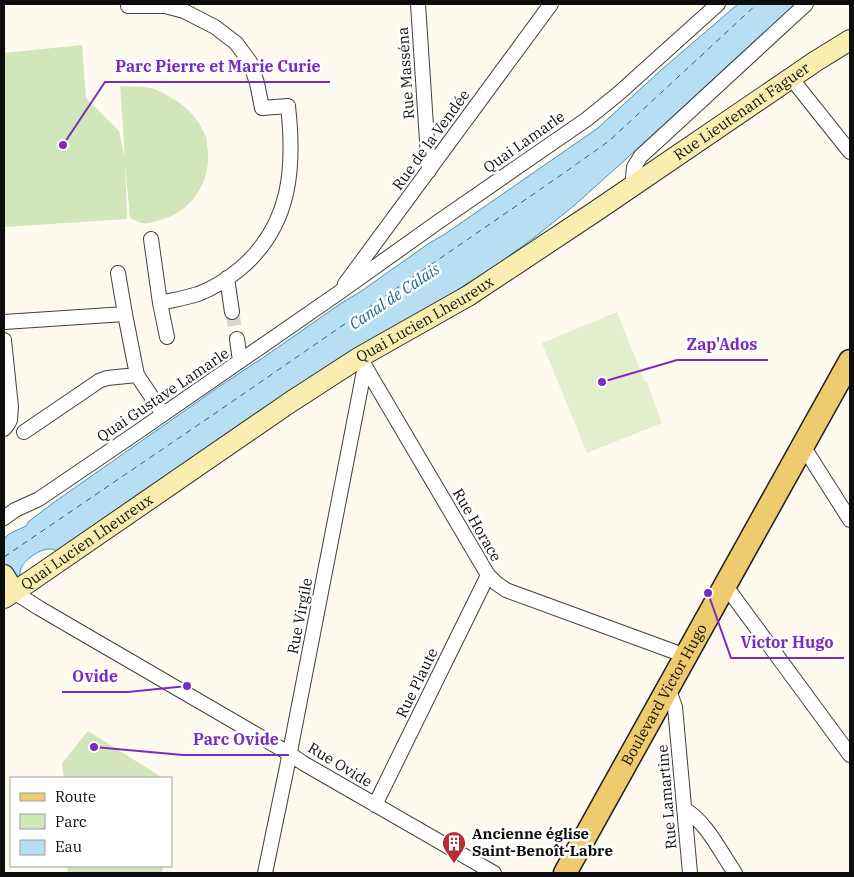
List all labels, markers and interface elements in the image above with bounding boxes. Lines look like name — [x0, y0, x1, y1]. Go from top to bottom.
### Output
street label: Rue Masséna — [393, 26, 418, 120]
callout: Parc Pierre et Marie Curie — [105, 51, 330, 82]
text: Parc Pierre et Marie Curie — [115, 56, 321, 76]
street label: Rue Lieutenant Faguer — [670, 58, 813, 164]
street label: Rue de la Vendée — [388, 86, 473, 194]
street label: Quai Lamarle — [479, 107, 568, 177]
water label: Canal de Calais — [345, 258, 443, 334]
street label: Quai Lucien Lheureux — [352, 272, 497, 366]
callout: Zap'Ados — [677, 329, 768, 360]
text: Zap'Ados — [687, 334, 757, 354]
street label: Quai Gustave Lamarle — [93, 343, 232, 446]
street label: Rue Horace — [449, 485, 506, 565]
street label: Quai Lucien Lheureux — [17, 490, 156, 594]
street label: Rue Virgile — [283, 576, 316, 656]
street label: Boulevard Victor Hugo — [617, 620, 711, 769]
callout: Victor Hugo — [731, 627, 844, 658]
text: Victor Hugo — [740, 632, 834, 652]
street label: Rue Plaute — [391, 645, 442, 721]
callout: Ovide — [62, 661, 128, 692]
text: Ovide — [72, 666, 118, 686]
callout: Parc Ovide — [183, 724, 289, 755]
text: Parc Ovide — [193, 729, 279, 749]
street label: Rue Ovide — [305, 738, 376, 791]
street label: Rue Lamartine — [652, 744, 681, 850]
legend — [10, 777, 172, 867]
text: Route — [55, 787, 96, 806]
text: Parc — [55, 812, 87, 831]
place label: Ancienne église Saint-Benoît-Labre — [472, 824, 613, 860]
building icon: Ancienne église Saint-Benoît-Labre — [441, 830, 467, 864]
text: Eau — [55, 837, 82, 856]

